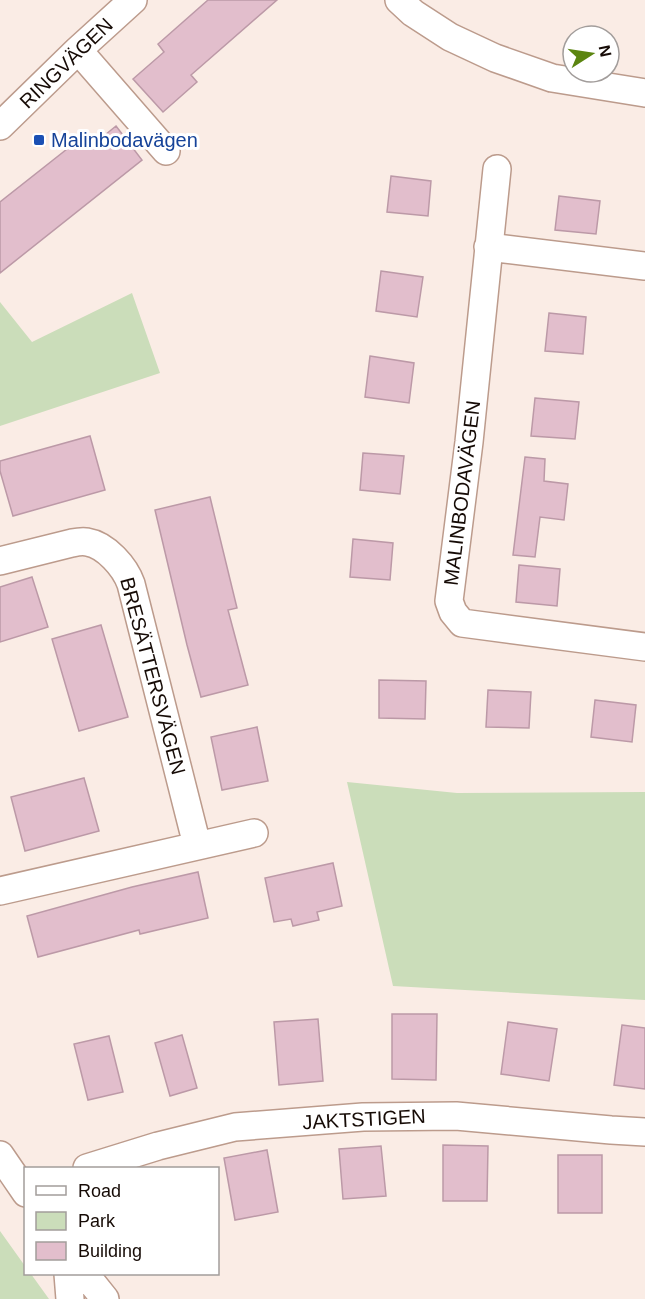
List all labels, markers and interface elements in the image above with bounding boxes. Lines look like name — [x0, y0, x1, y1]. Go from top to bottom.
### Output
street label: RINGVÄGEN — [15, 13, 117, 113]
north arrow — [561, 24, 621, 84]
text: N — [596, 44, 615, 58]
place label: Malinbodavägen — [51, 129, 198, 151]
marker: Malinbodavägen — [32, 133, 46, 147]
street label: MALINBODAVÄGEN — [440, 399, 484, 587]
street label: BRESÄTTERSVÄGEN — [116, 575, 190, 777]
street label: JAKTSTIGEN — [302, 1105, 426, 1133]
legend — [24, 1167, 219, 1275]
text: Road — [78, 1181, 121, 1201]
text: Park — [78, 1211, 116, 1231]
text: Building — [78, 1241, 142, 1261]

